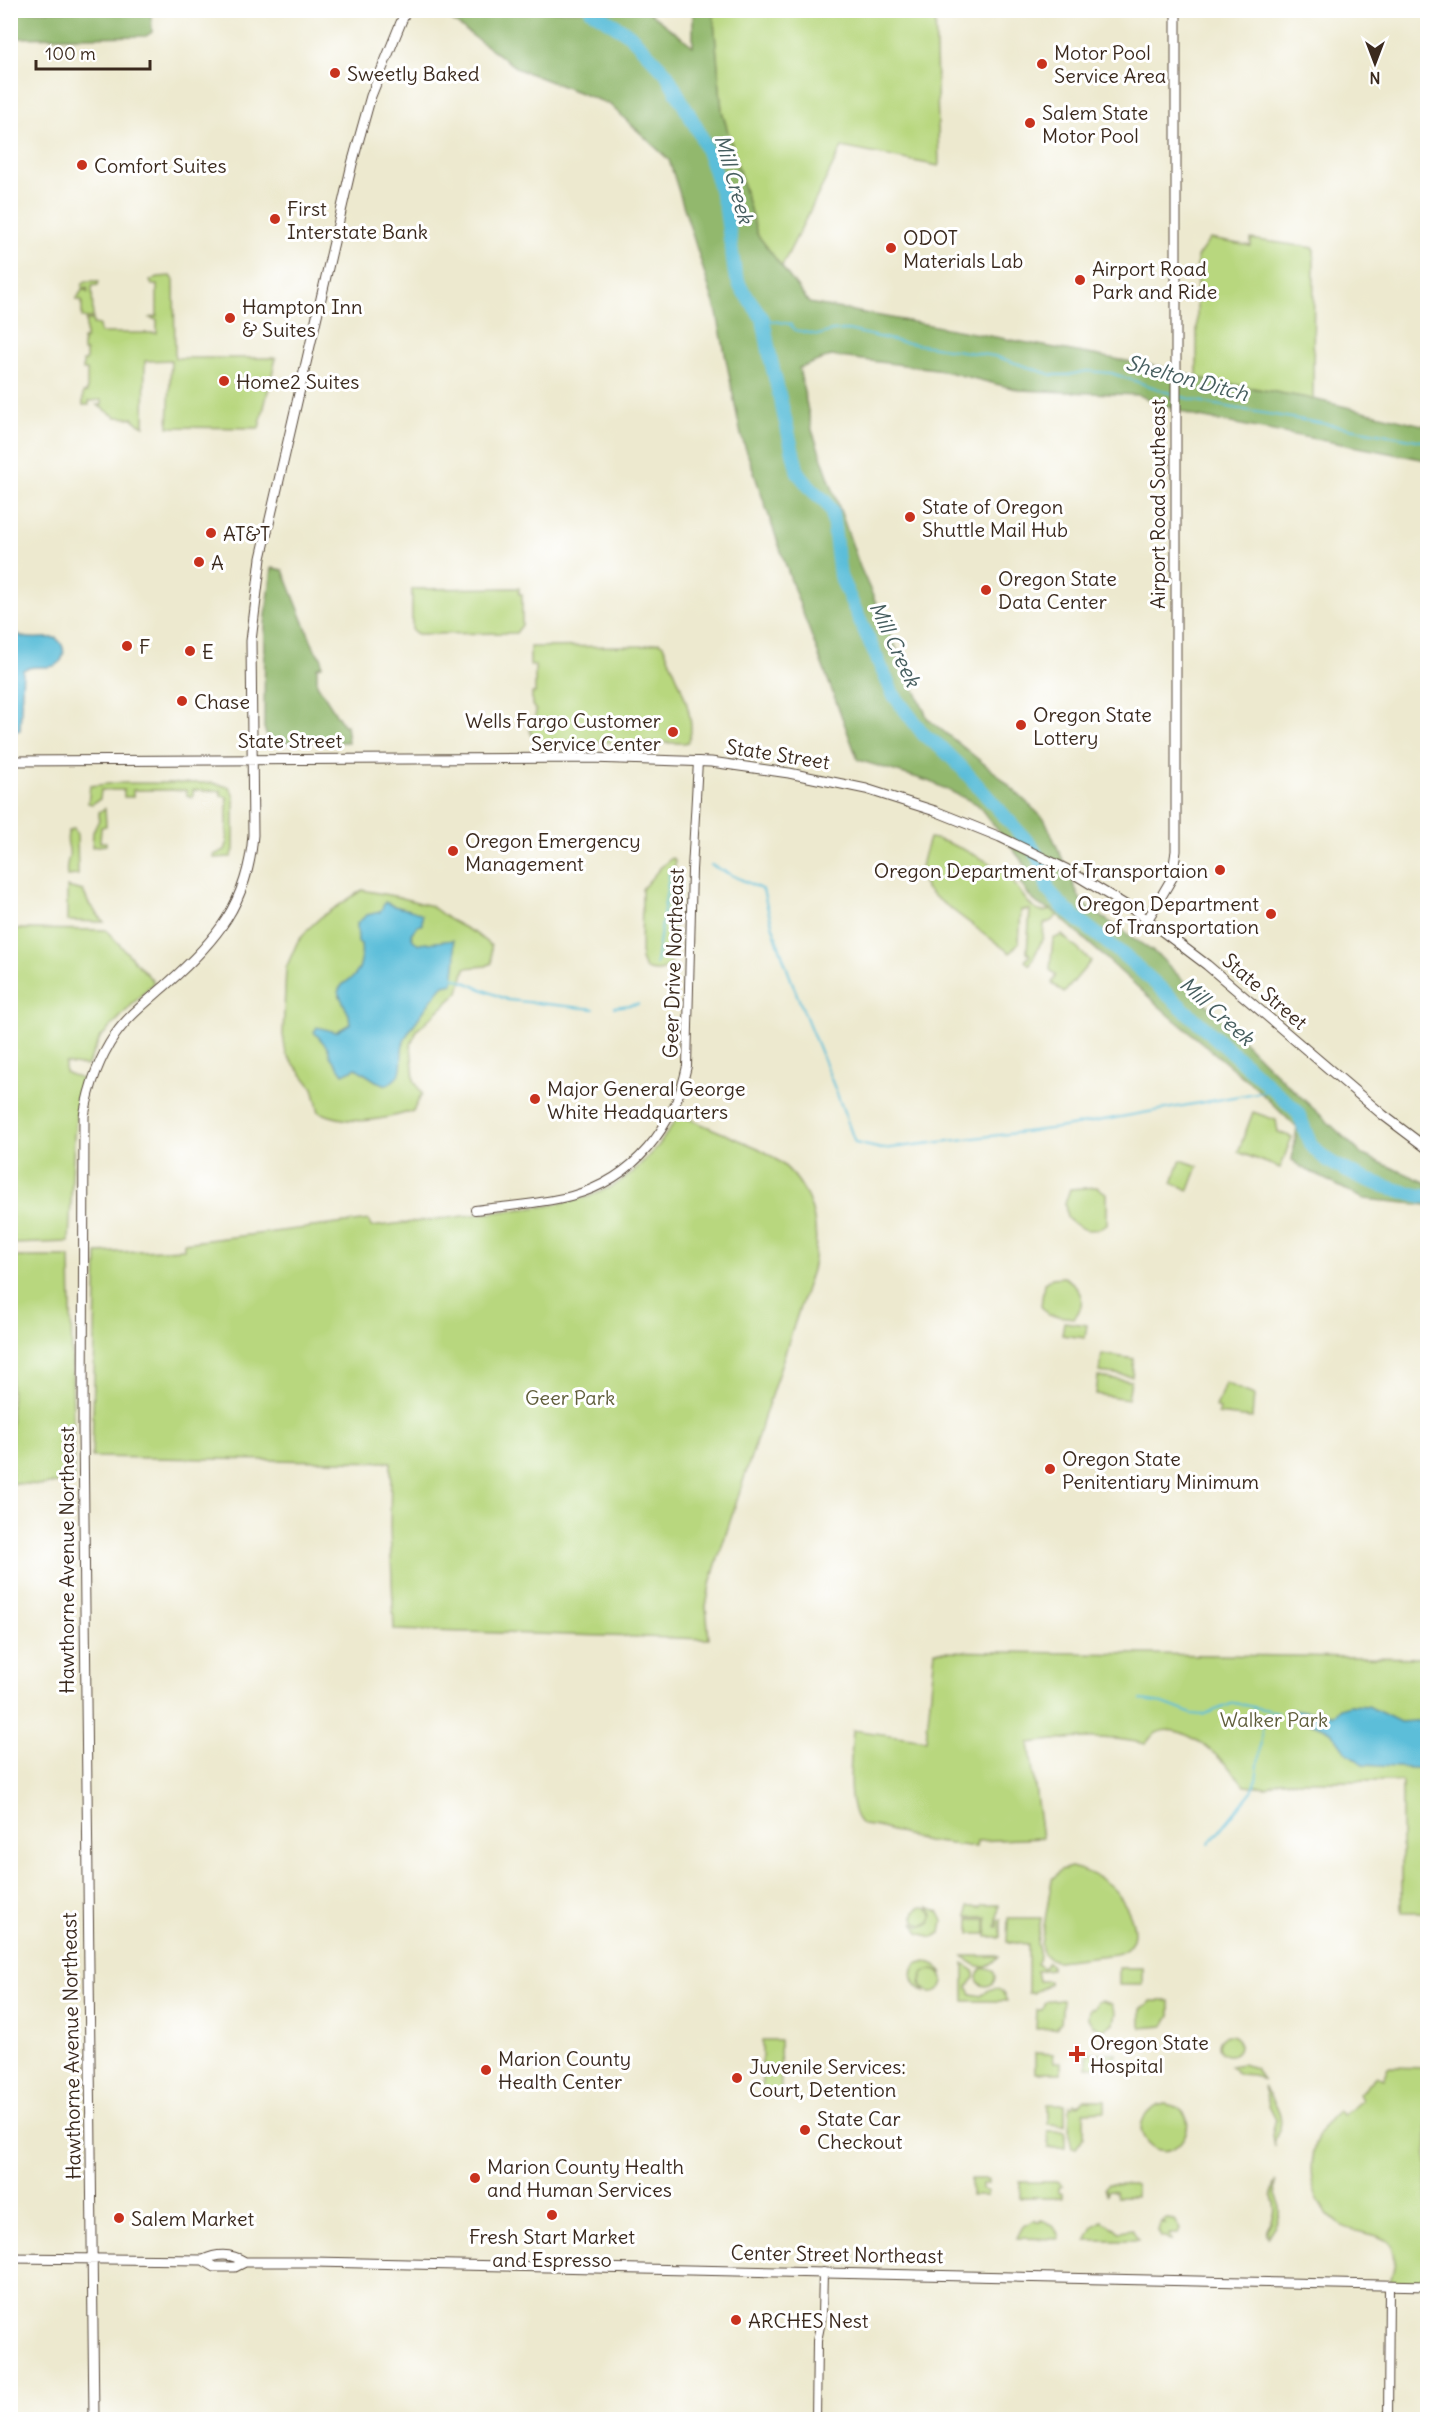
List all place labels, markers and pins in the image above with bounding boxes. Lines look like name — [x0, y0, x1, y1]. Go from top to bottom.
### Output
place label: Motor Pool Service Area — [1054, 40, 1166, 88]
marker: Motor Pool Service Area — [1035, 57, 1049, 71]
place label: Sweetly Baked — [347, 61, 480, 86]
marker: Sweetly Baked — [328, 66, 342, 80]
place label: Salem State Motor Pool — [1042, 100, 1148, 148]
marker: Salem State Motor Pool — [1023, 116, 1037, 130]
place label: Comfort Suites — [94, 153, 227, 178]
marker: Comfort Suites — [75, 158, 89, 172]
place label: First Interstate Bank — [287, 196, 428, 244]
marker: First Interstate Bank — [268, 212, 282, 226]
place label: ODOT Materials Lab — [903, 225, 1023, 273]
marker: ODOT Materials Lab — [884, 241, 898, 255]
place label: Airport Road Park and Ride — [1092, 256, 1217, 304]
marker: Airport Road Park and Ride — [1073, 273, 1087, 287]
place label: Hampton Inn & Suites — [242, 294, 363, 342]
marker: Hampton Inn & Suites — [223, 311, 237, 325]
place label: Home2 Suites — [236, 369, 359, 394]
marker: Home2 Suites — [217, 374, 231, 388]
place label: State of Oregon Shuttle Mail Hub — [922, 494, 1068, 542]
marker: State of Oregon Shuttle Mail Hub — [903, 510, 917, 524]
place label: AT&T — [223, 521, 270, 546]
marker: AT&T — [204, 526, 218, 540]
place label: A — [211, 550, 224, 575]
marker: A — [192, 555, 206, 569]
place label: Oregon State Data Center — [998, 566, 1117, 614]
marker: Oregon State Data Center — [979, 583, 993, 597]
place label: F — [139, 634, 150, 659]
marker: F — [120, 639, 134, 653]
place label: E — [202, 639, 214, 664]
marker: E — [183, 644, 197, 658]
place label: Chase — [194, 689, 250, 714]
marker: Chase — [175, 694, 189, 708]
place label: Oregon State Lottery — [1033, 702, 1152, 750]
place label: Wells Fargo Customer Service Center — [465, 708, 661, 756]
marker: Oregon State Lottery — [1014, 718, 1028, 732]
marker: Wells Fargo Customer Service Center — [666, 725, 680, 739]
place label: Oregon Emergency Management — [465, 828, 641, 876]
marker: Oregon Emergency Management — [446, 844, 460, 858]
place label: Oregon Department of Transportaion — [874, 858, 1208, 883]
marker: Oregon Department of Transportaion — [1213, 863, 1227, 877]
place label: Oregon Department of Transportation — [1077, 891, 1259, 939]
marker: Oregon Department of Transportation — [1264, 907, 1278, 921]
place label: Major General George White Headquarters — [547, 1076, 746, 1124]
marker: Major General George White Headquarters — [528, 1092, 542, 1106]
place label: Oregon State Penitentiary Minimum — [1062, 1446, 1259, 1494]
marker: Oregon State Penitentiary Minimum — [1043, 1462, 1057, 1476]
place label: Oregon State Hospital — [1090, 2030, 1209, 2078]
marker: Oregon State Hospital — [1068, 2045, 1086, 2063]
place label: Marion County Health Center — [498, 2046, 631, 2094]
place label: Juvenile Services: Court, Detention — [749, 2054, 906, 2102]
marker: Marion County Health Center — [479, 2063, 493, 2077]
marker: Juvenile Services: Court, Detention — [730, 2071, 744, 2085]
place label: State Car Checkout — [817, 2106, 903, 2154]
marker: State Car Checkout — [798, 2123, 812, 2137]
place label: Marion County Health and Human Services — [487, 2154, 684, 2202]
marker: Marion County Health and Human Services — [468, 2171, 482, 2185]
place label: Salem Market — [131, 2206, 255, 2231]
marker: Fresh Start Market and Espresso — [545, 2208, 559, 2222]
marker: Salem Market — [112, 2211, 126, 2225]
place label: Fresh Start Market and Espresso — [469, 2224, 635, 2272]
place label: ARCHES Nest — [748, 2308, 869, 2333]
marker: ARCHES Nest — [729, 2313, 743, 2327]

